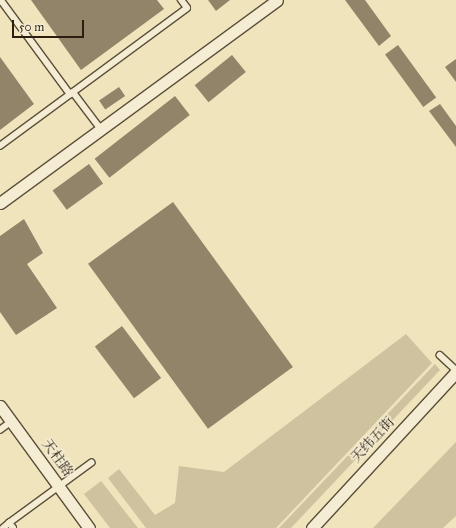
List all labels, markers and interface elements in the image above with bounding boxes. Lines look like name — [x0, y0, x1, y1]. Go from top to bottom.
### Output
scale bar — [14, 12, 86, 38]
text: 50 m — [19, 20, 44, 34]
street label: 天纬五街 — [348, 414, 398, 466]
street label: 天柱路 — [38, 436, 76, 480]

